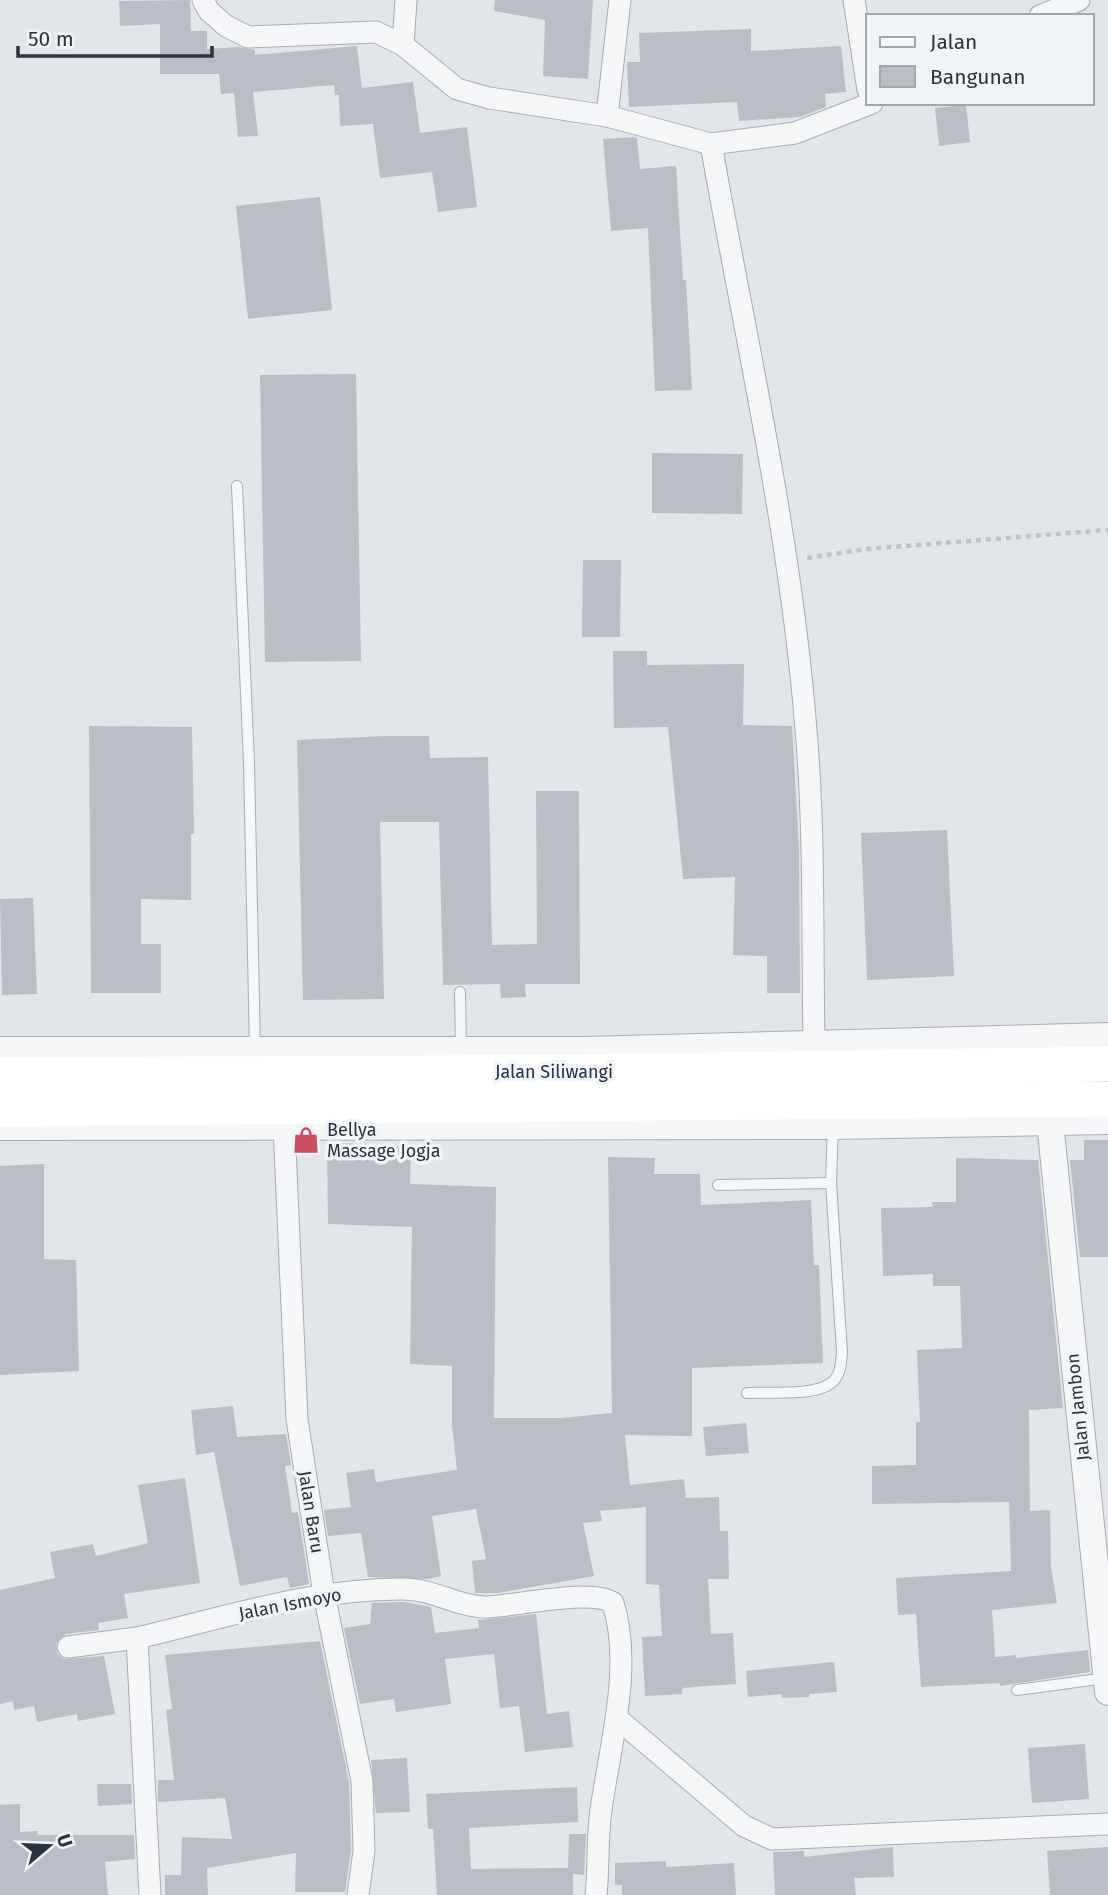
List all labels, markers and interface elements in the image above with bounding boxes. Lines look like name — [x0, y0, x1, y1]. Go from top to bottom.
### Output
scale bar — [18, 14, 212, 58]
legend — [866, 14, 1094, 105]
text: 50 m — [28, 26, 74, 52]
text: Jalan — [930, 29, 977, 55]
text: Bangunan — [930, 64, 1025, 90]
street label: Jalan Siliwangi — [495, 1061, 613, 1083]
place label: Bellya Massage Jogja — [327, 1119, 441, 1162]
shop icon: Bellya Massage Jogja — [291, 1125, 321, 1155]
street label: Jalan Jambon — [1061, 1352, 1095, 1462]
street label: Jalan Baru — [294, 1469, 328, 1555]
street label: Jalan Ismoyo — [237, 1583, 343, 1625]
north arrow — [14, 1811, 84, 1881]
text: U — [52, 1831, 77, 1850]

